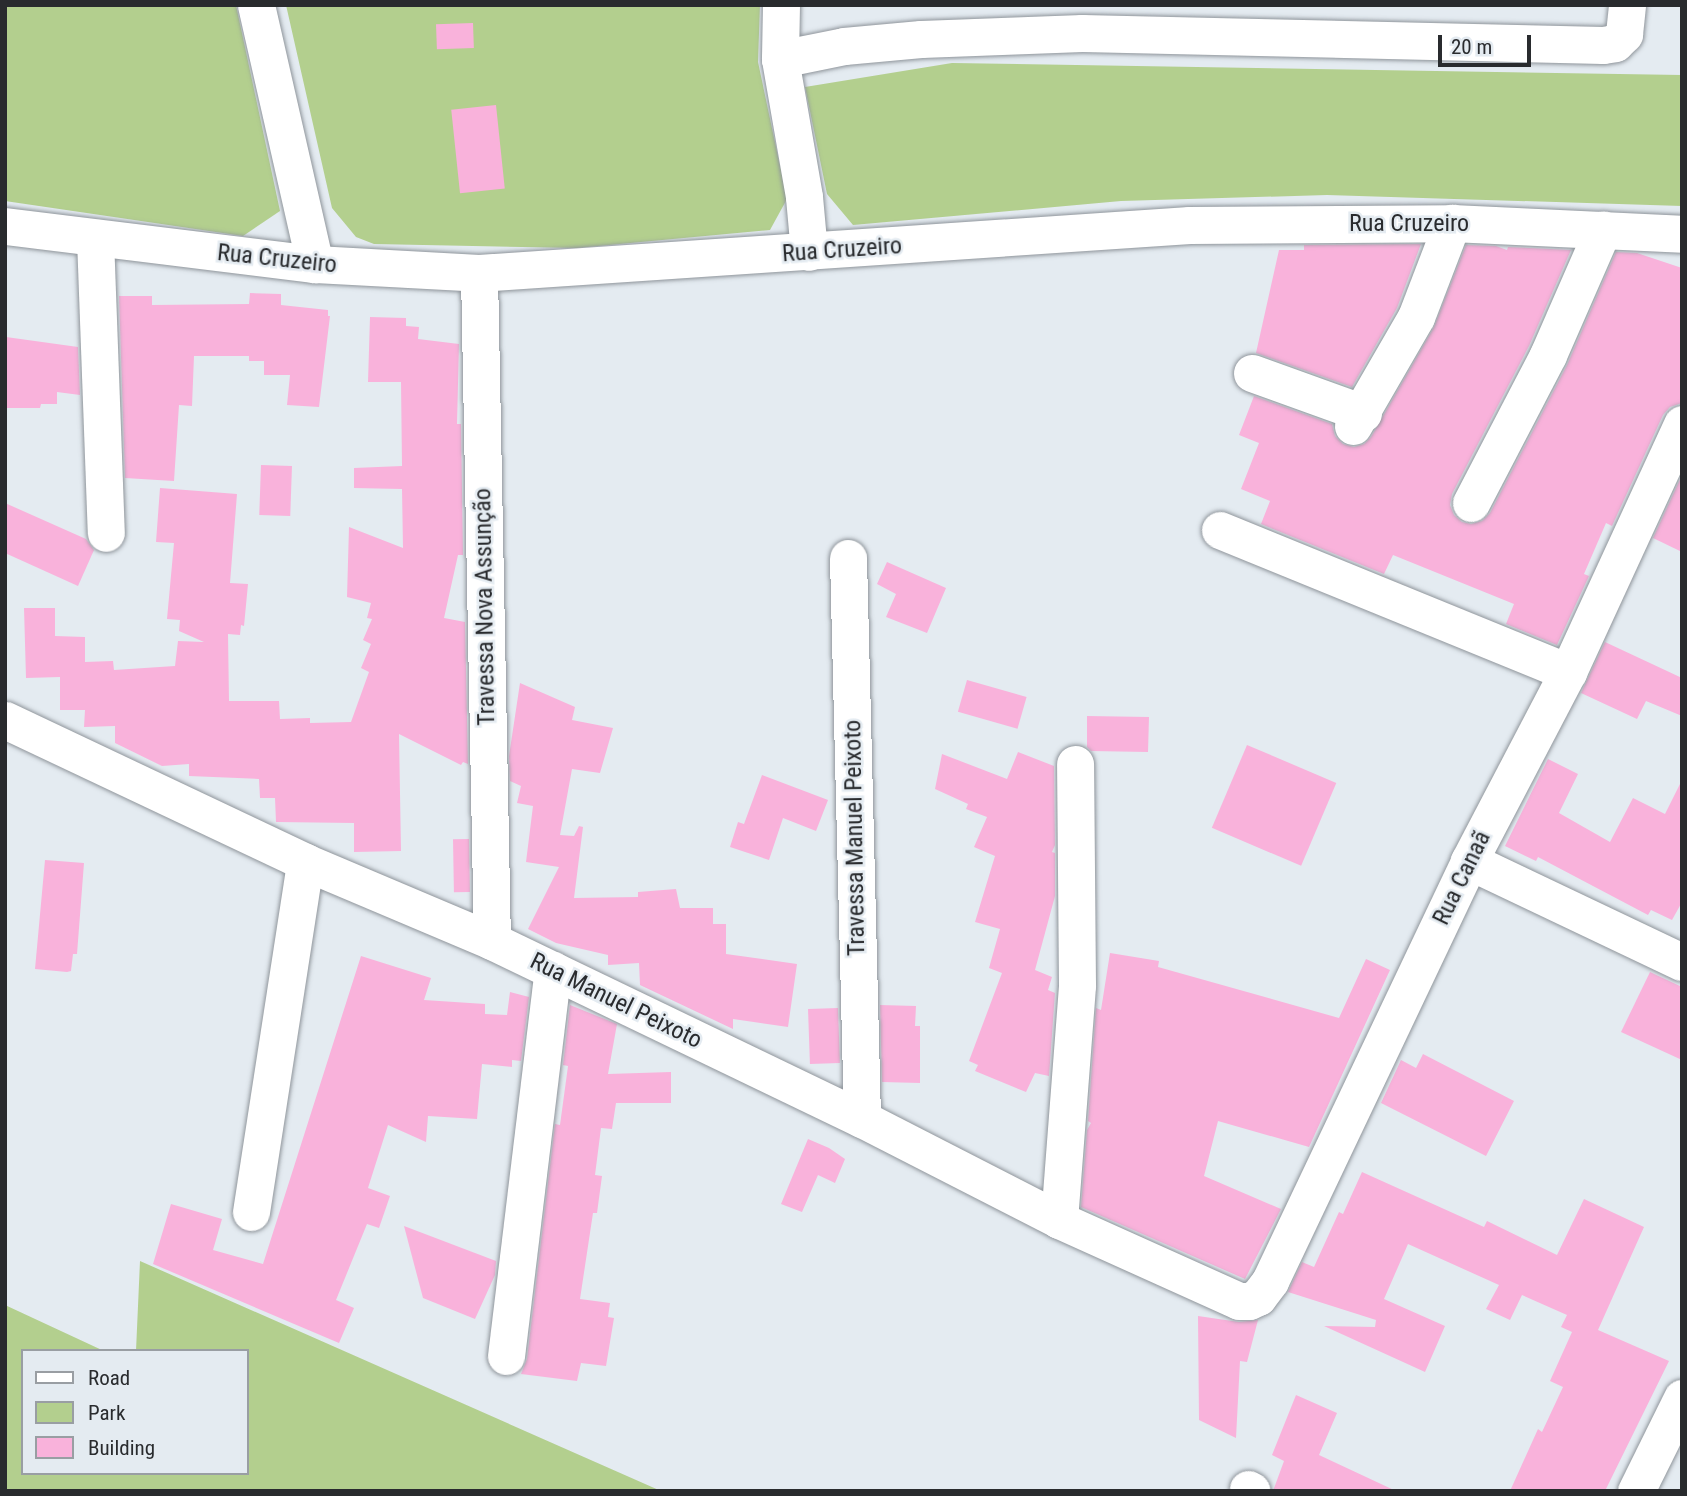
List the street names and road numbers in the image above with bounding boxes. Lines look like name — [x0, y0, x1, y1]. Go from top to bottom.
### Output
street label: Rua Cruzeiro — [1349, 210, 1469, 238]
street label: Rua Cruzeiro — [781, 231, 903, 269]
street label: Rua Cruzeiro — [216, 238, 338, 280]
street label: Travessa Nova Assunção — [469, 488, 501, 726]
street label: Travessa Manuel Peixoto — [839, 720, 871, 956]
street label: Rua Canaã — [1427, 826, 1497, 930]
street label: Rua Manuel Peixoto — [525, 947, 707, 1055]

